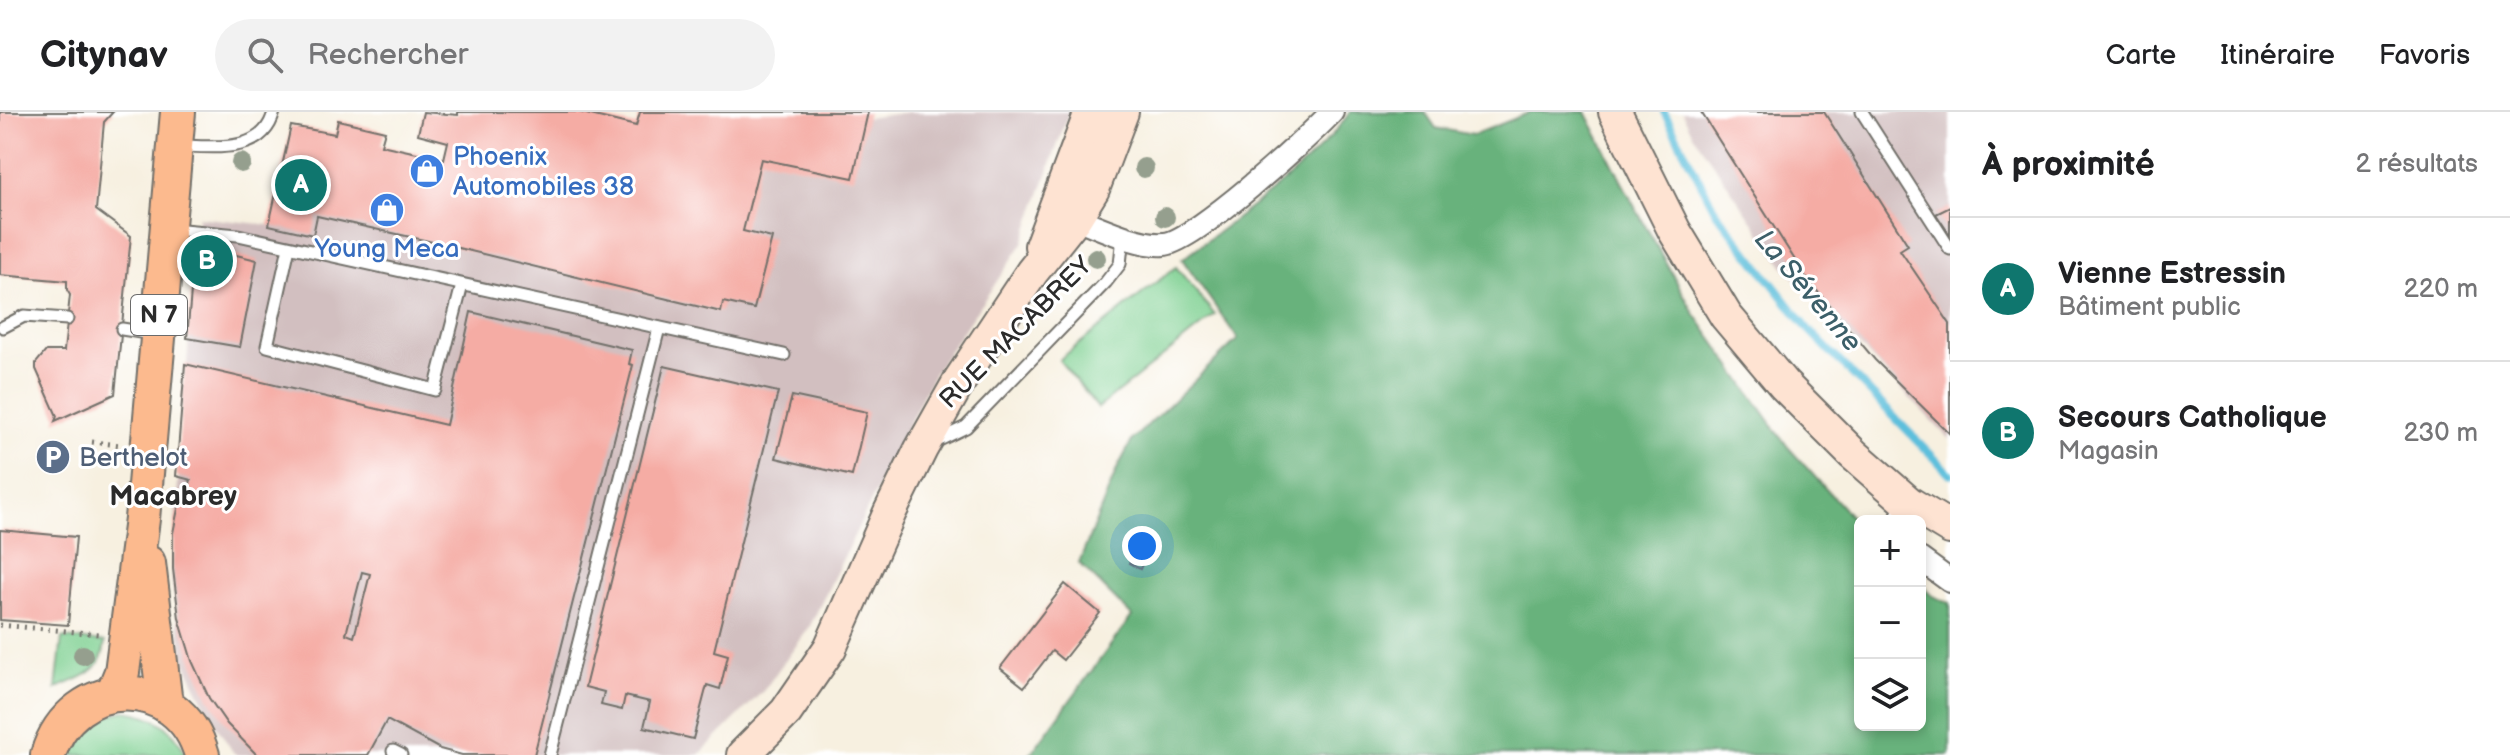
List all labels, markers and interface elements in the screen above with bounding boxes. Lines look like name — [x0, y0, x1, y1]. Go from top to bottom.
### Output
search box — [215, 19, 775, 91]
text: Citynav — [40, 33, 167, 78]
icon: search — [243, 33, 287, 77]
text: Rechercher — [307, 37, 468, 73]
text: Carte — [2106, 39, 2176, 72]
text: Itinéraire — [2220, 39, 2335, 72]
text: Favoris — [2379, 39, 2470, 72]
place label: Phoenix Automobiles 38 — [453, 142, 634, 203]
text: À proximité — [1982, 144, 2155, 185]
text: 2 résultats — [2355, 149, 2478, 180]
shop icon: Phoenix Automobiles 38 — [408, 152, 446, 190]
pin: A — [275, 155, 327, 215]
shop icon: Young Meca — [368, 191, 406, 229]
water label: La Sévenne — [1747, 223, 1868, 359]
pin: B — [181, 231, 233, 291]
place label: Young Meca — [313, 234, 460, 265]
street label: RUE MACABREY — [934, 250, 1099, 416]
text: Vienne Estressin — [2058, 256, 2286, 292]
text: A — [2000, 274, 2016, 305]
text: 220 m — [2404, 274, 2478, 305]
text: Bâtiment public — [2058, 292, 2241, 323]
road number: N 7 — [131, 295, 187, 335]
text: Secours Catholique — [2058, 400, 2327, 436]
text: B — [1999, 418, 2017, 449]
text: 230 m — [2403, 418, 2478, 449]
text: Magasin — [2058, 436, 2159, 467]
parking icon: Berthelot — [34, 438, 72, 476]
place label: Berthelot — [79, 443, 188, 474]
district label: Macabrey — [109, 480, 237, 513]
map controls — [1854, 515, 1926, 731]
button: + — [1854, 515, 1926, 587]
your location — [1122, 526, 1162, 566]
button: − — [1854, 587, 1926, 659]
button: layers — [1854, 659, 1926, 731]

